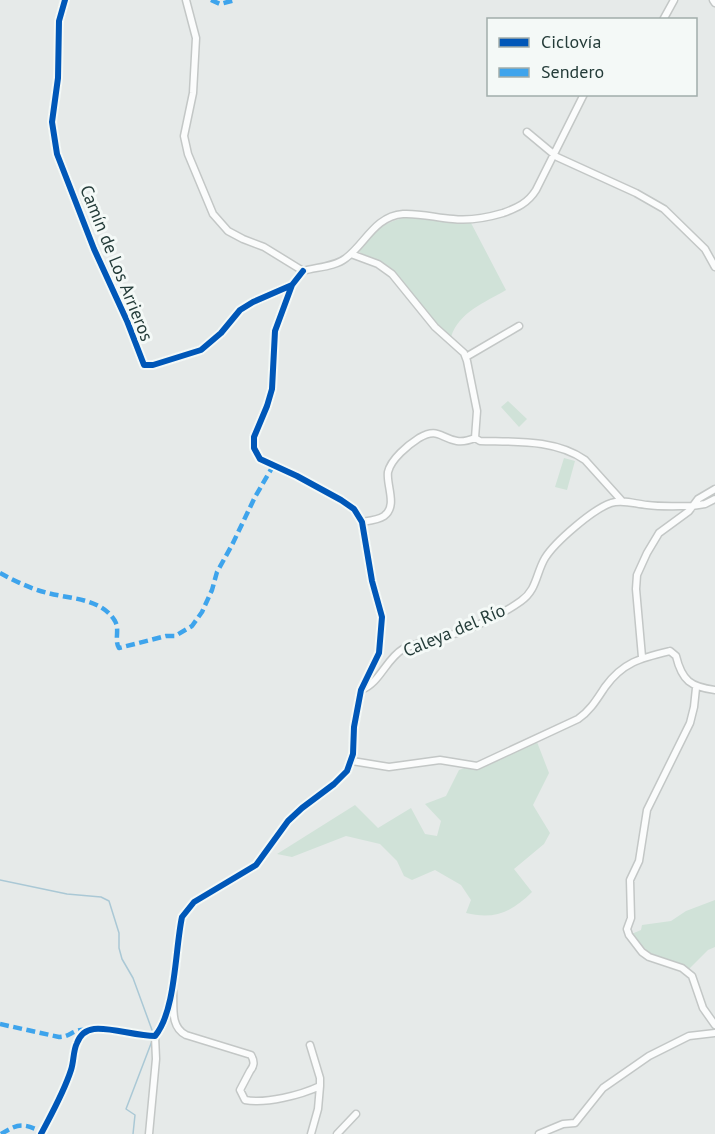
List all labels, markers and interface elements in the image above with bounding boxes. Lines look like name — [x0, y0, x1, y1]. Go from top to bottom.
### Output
legend — [487, 18, 697, 96]
text: Ciclovía — [541, 30, 601, 53]
text: Sendero — [541, 60, 604, 83]
street label: Camín de Los Arrieros — [75, 182, 159, 344]
street label: Caleya del Río — [399, 598, 509, 662]

